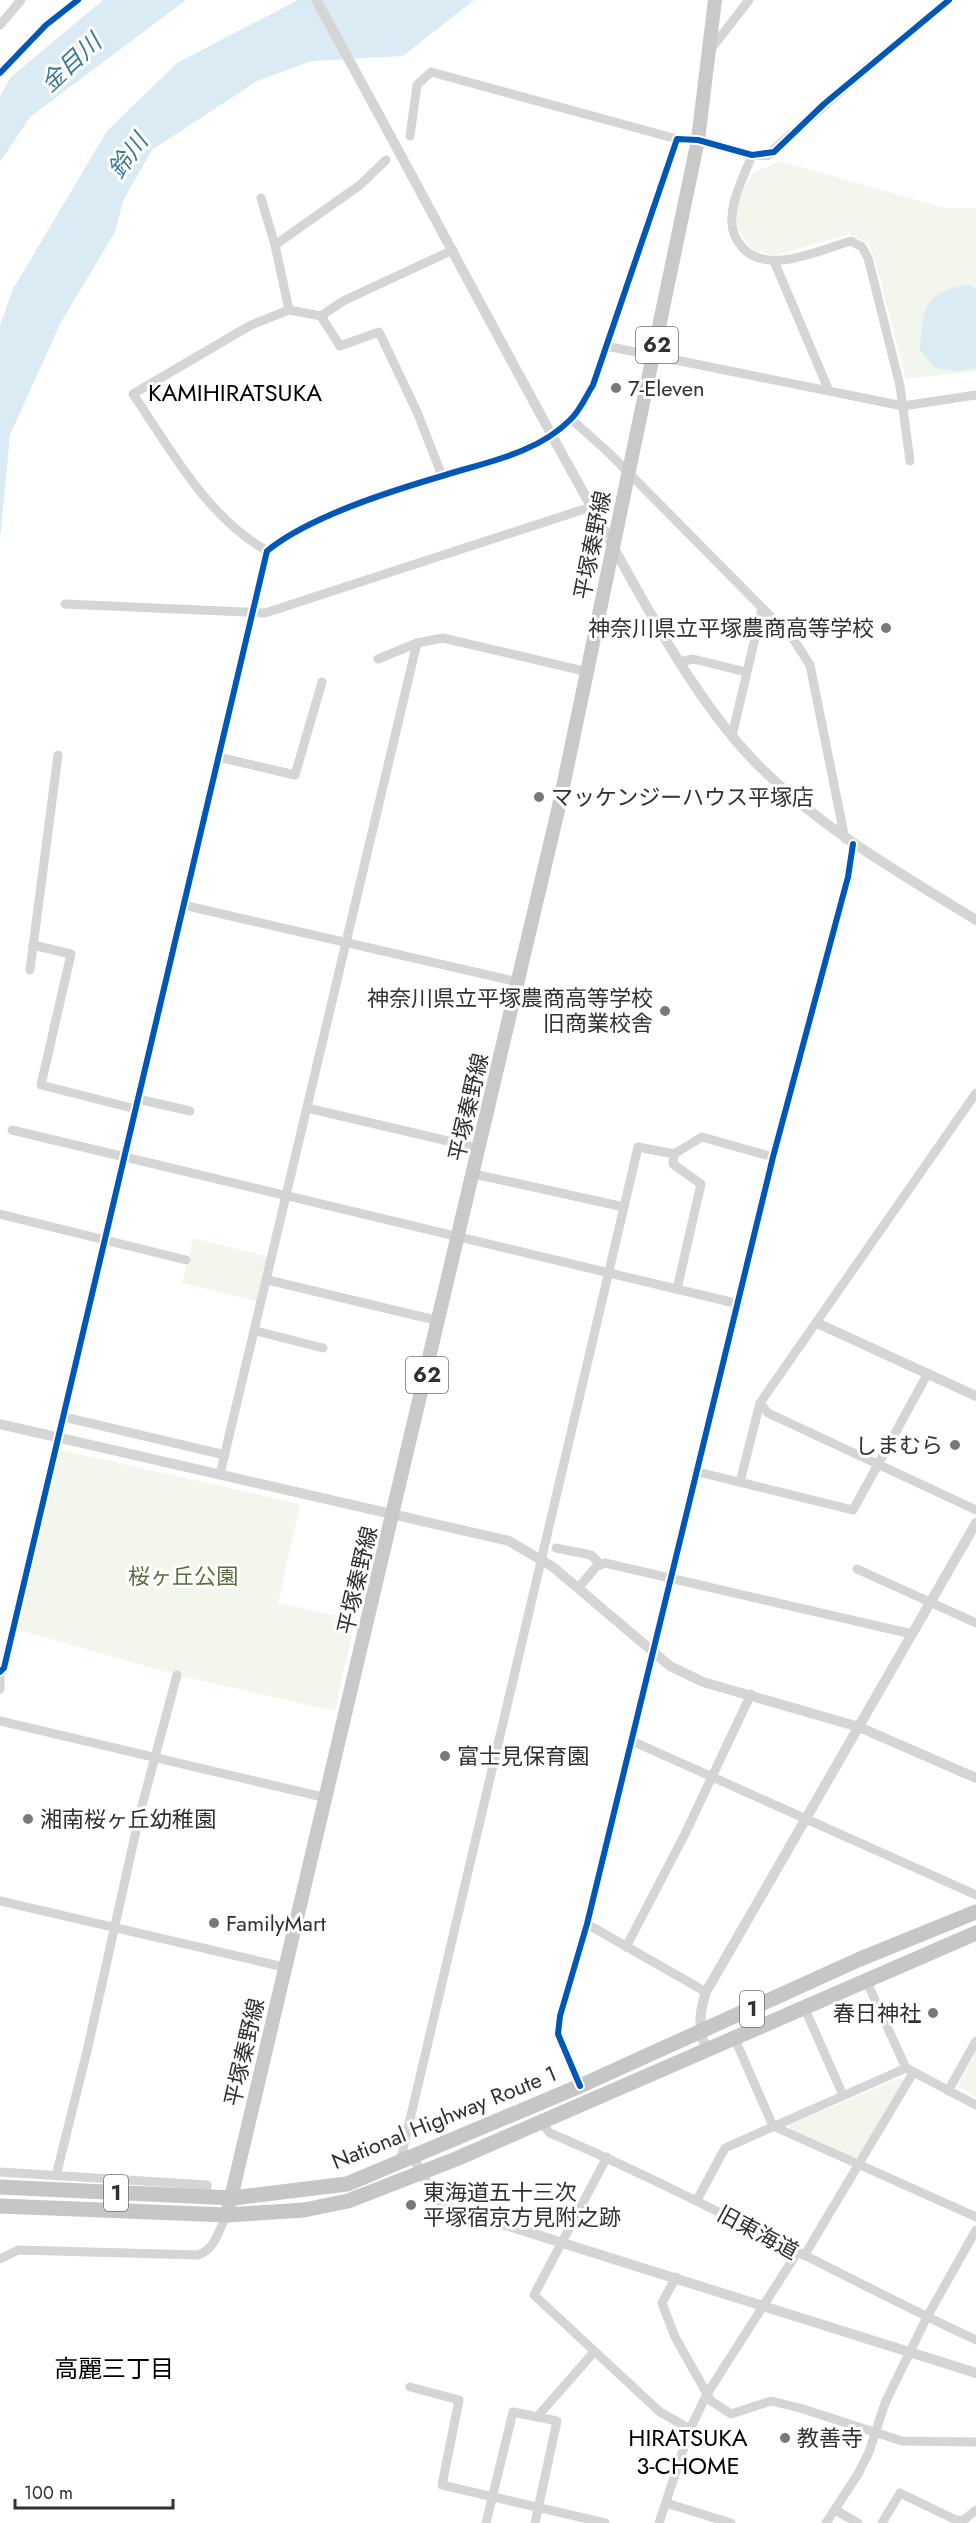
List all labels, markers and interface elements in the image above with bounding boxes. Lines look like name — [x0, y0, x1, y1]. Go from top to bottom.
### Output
water label: 金目川 — [32, 23, 111, 100]
water label: 鈴川 — [99, 124, 158, 185]
road number: 62 — [636, 327, 678, 363]
place label: 7-Eleven — [628, 372, 705, 404]
district label: KAMIHIRATSUKA — [148, 375, 322, 410]
marker: 7-Eleven — [609, 381, 623, 395]
street label: 平塚秦野線 — [566, 488, 618, 602]
place label: 神奈川県立平塚農商高等学校 — [588, 612, 874, 644]
marker: 神奈川県立平塚農商高等学校 — [879, 621, 893, 635]
place label: マッケンジーハウス平塚店 — [551, 781, 814, 813]
marker: マッケンジーハウス平塚店 — [532, 790, 546, 804]
place label: 神奈川県立平塚農商高等学校 旧商業校舎 — [367, 982, 653, 1039]
marker: 神奈川県立平塚農商高等学校 旧商業校舎 — [658, 1004, 672, 1018]
street label: 平塚秦野線 — [440, 1050, 496, 1164]
road number: 62 — [406, 1357, 448, 1393]
place label: しまむら — [855, 1429, 943, 1461]
marker: しまむら — [948, 1438, 962, 1452]
street label: 平塚秦野線 — [329, 1523, 385, 1637]
park label: 桜ヶ丘公園 — [128, 1560, 238, 1592]
place label: 富士見保育園 — [457, 1740, 589, 1772]
marker: 富士見保育園 — [438, 1749, 452, 1763]
place label: 湘南桜ヶ丘幼稚園 — [40, 1803, 216, 1835]
marker: 湘南桜ヶ丘幼稚園 — [21, 1812, 35, 1826]
place label: FamilyMart — [226, 1907, 326, 1939]
marker: FamilyMart — [207, 1916, 221, 1930]
road number: 1 — [740, 1991, 764, 2027]
street label: 平塚秦野線 — [216, 1995, 272, 2109]
place label: 春日神社 — [833, 1997, 921, 2029]
marker: 春日神社 — [926, 2006, 940, 2020]
street label: National Highway Route 1 — [326, 2057, 562, 2177]
road number: 1 — [104, 2175, 128, 2211]
place label: 東海道五十三次 平塚宿京方見附之跡 — [423, 2176, 621, 2233]
street label: 旧東海道 — [712, 2197, 804, 2267]
marker: 東海道五十三次 平塚宿京方見附之跡 — [404, 2198, 418, 2212]
district label: 高麗三丁目 — [54, 2351, 174, 2386]
district label: HIRATSUKA 3-CHOME — [628, 2420, 748, 2483]
place label: 教善寺 — [797, 2422, 863, 2454]
marker: 教善寺 — [778, 2431, 792, 2445]
scale bar — [15, 2472, 172, 2510]
text: 100 m — [24, 2480, 73, 2506]

